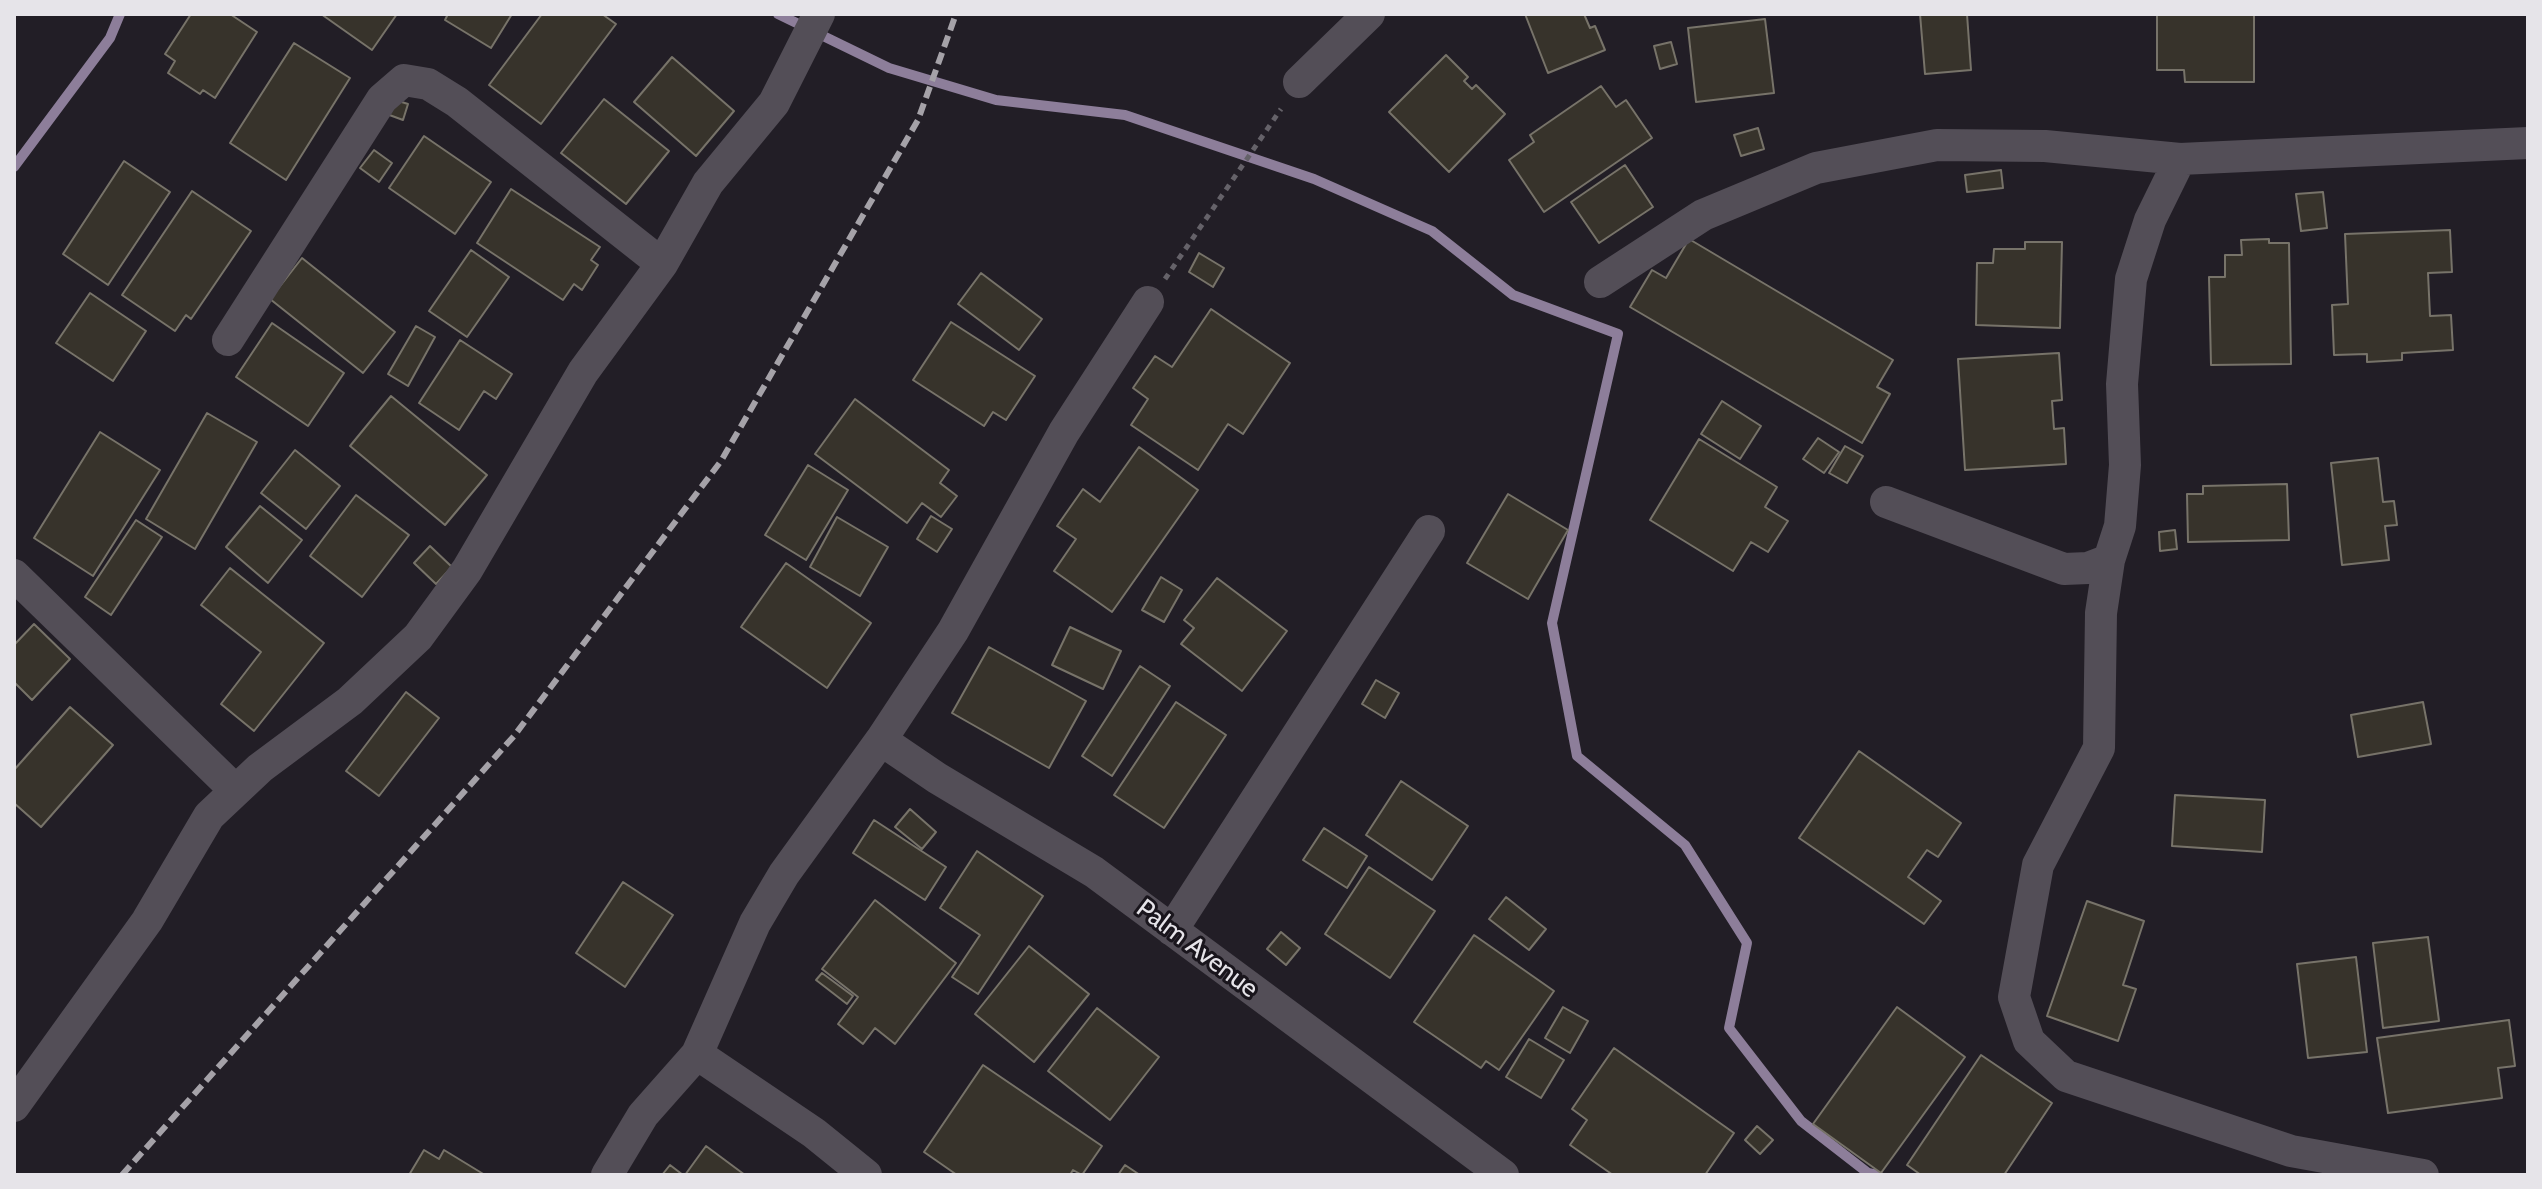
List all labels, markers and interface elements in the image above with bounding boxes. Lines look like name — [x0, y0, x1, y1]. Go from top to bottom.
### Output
street label: Palm Avenue — [1130, 893, 1264, 1005]

